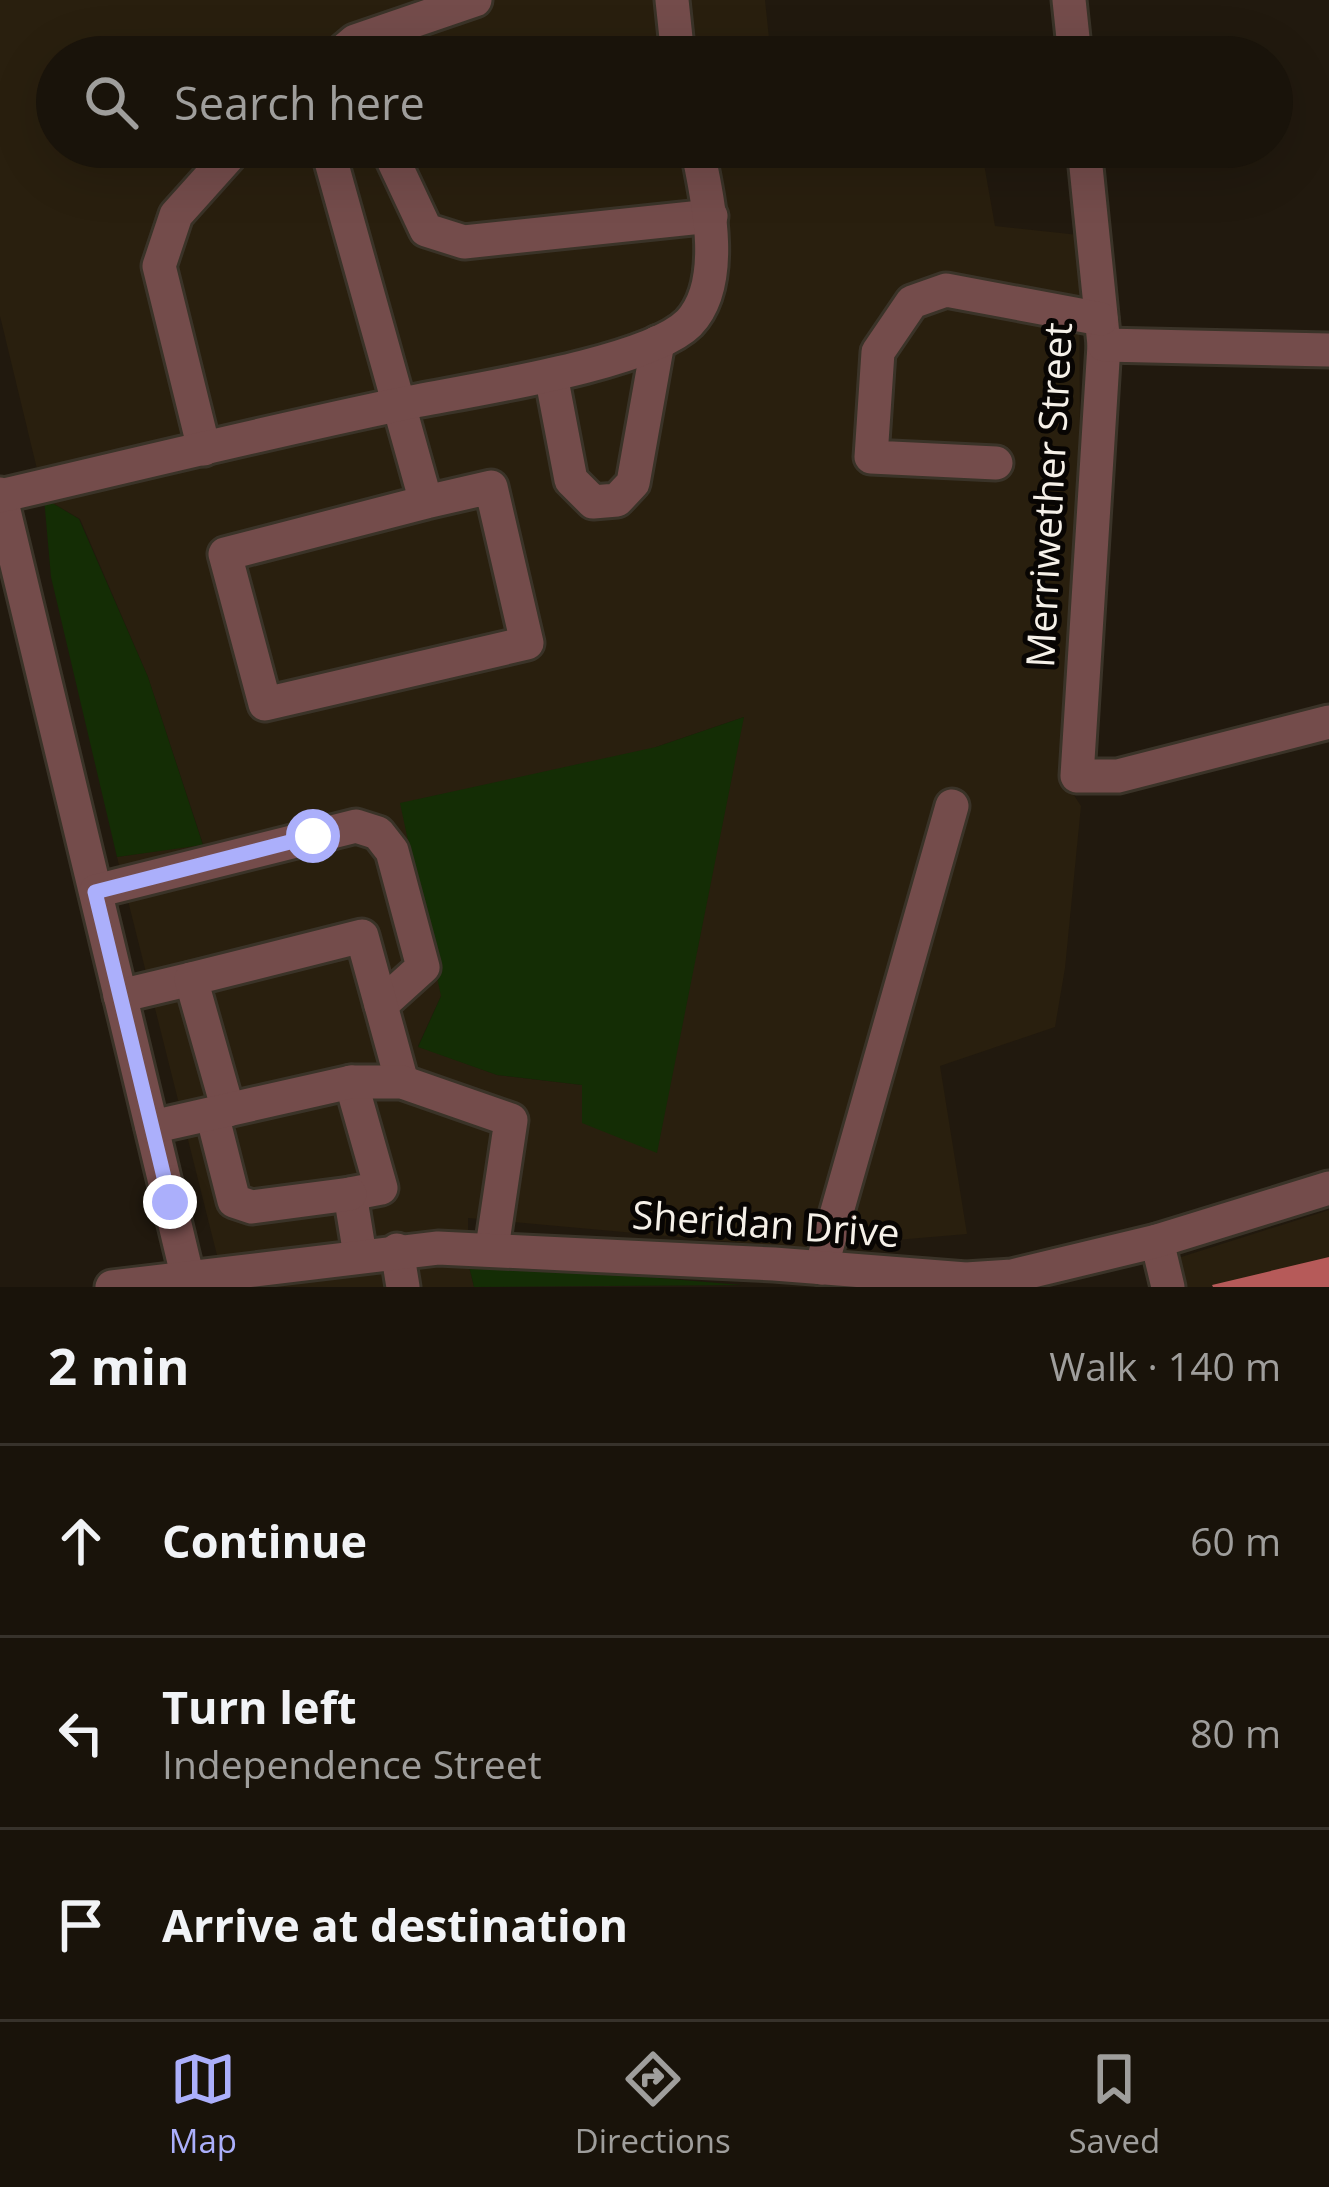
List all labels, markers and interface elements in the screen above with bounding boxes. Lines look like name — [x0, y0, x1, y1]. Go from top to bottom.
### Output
search box — [36, 36, 1293, 168]
icon: search — [78, 69, 144, 135]
text: Search here — [174, 72, 425, 133]
street label: Merriwether Street — [1012, 321, 1083, 669]
route start — [286, 809, 340, 863]
route end — [143, 1175, 197, 1229]
street label: Sheridan Drive — [631, 1187, 902, 1258]
text: 2 min — [48, 1330, 190, 1400]
text: Walk · 140 m — [1049, 1339, 1281, 1392]
icon: ahead — [48, 1508, 114, 1574]
text: Continue — [162, 1510, 367, 1571]
text: 60 m — [1190, 1514, 1281, 1567]
text: Turn left — [162, 1676, 357, 1737]
icon: left — [48, 1700, 114, 1766]
text: 80 m — [1190, 1706, 1281, 1759]
text: Independence Street — [162, 1737, 542, 1790]
icon: arrive — [48, 1892, 114, 1958]
text: Arrive at destination — [162, 1894, 628, 1955]
tab: Map — [169, 2046, 237, 2163]
tab: Directions — [575, 2046, 731, 2163]
tab: Saved — [1068, 2046, 1160, 2163]

